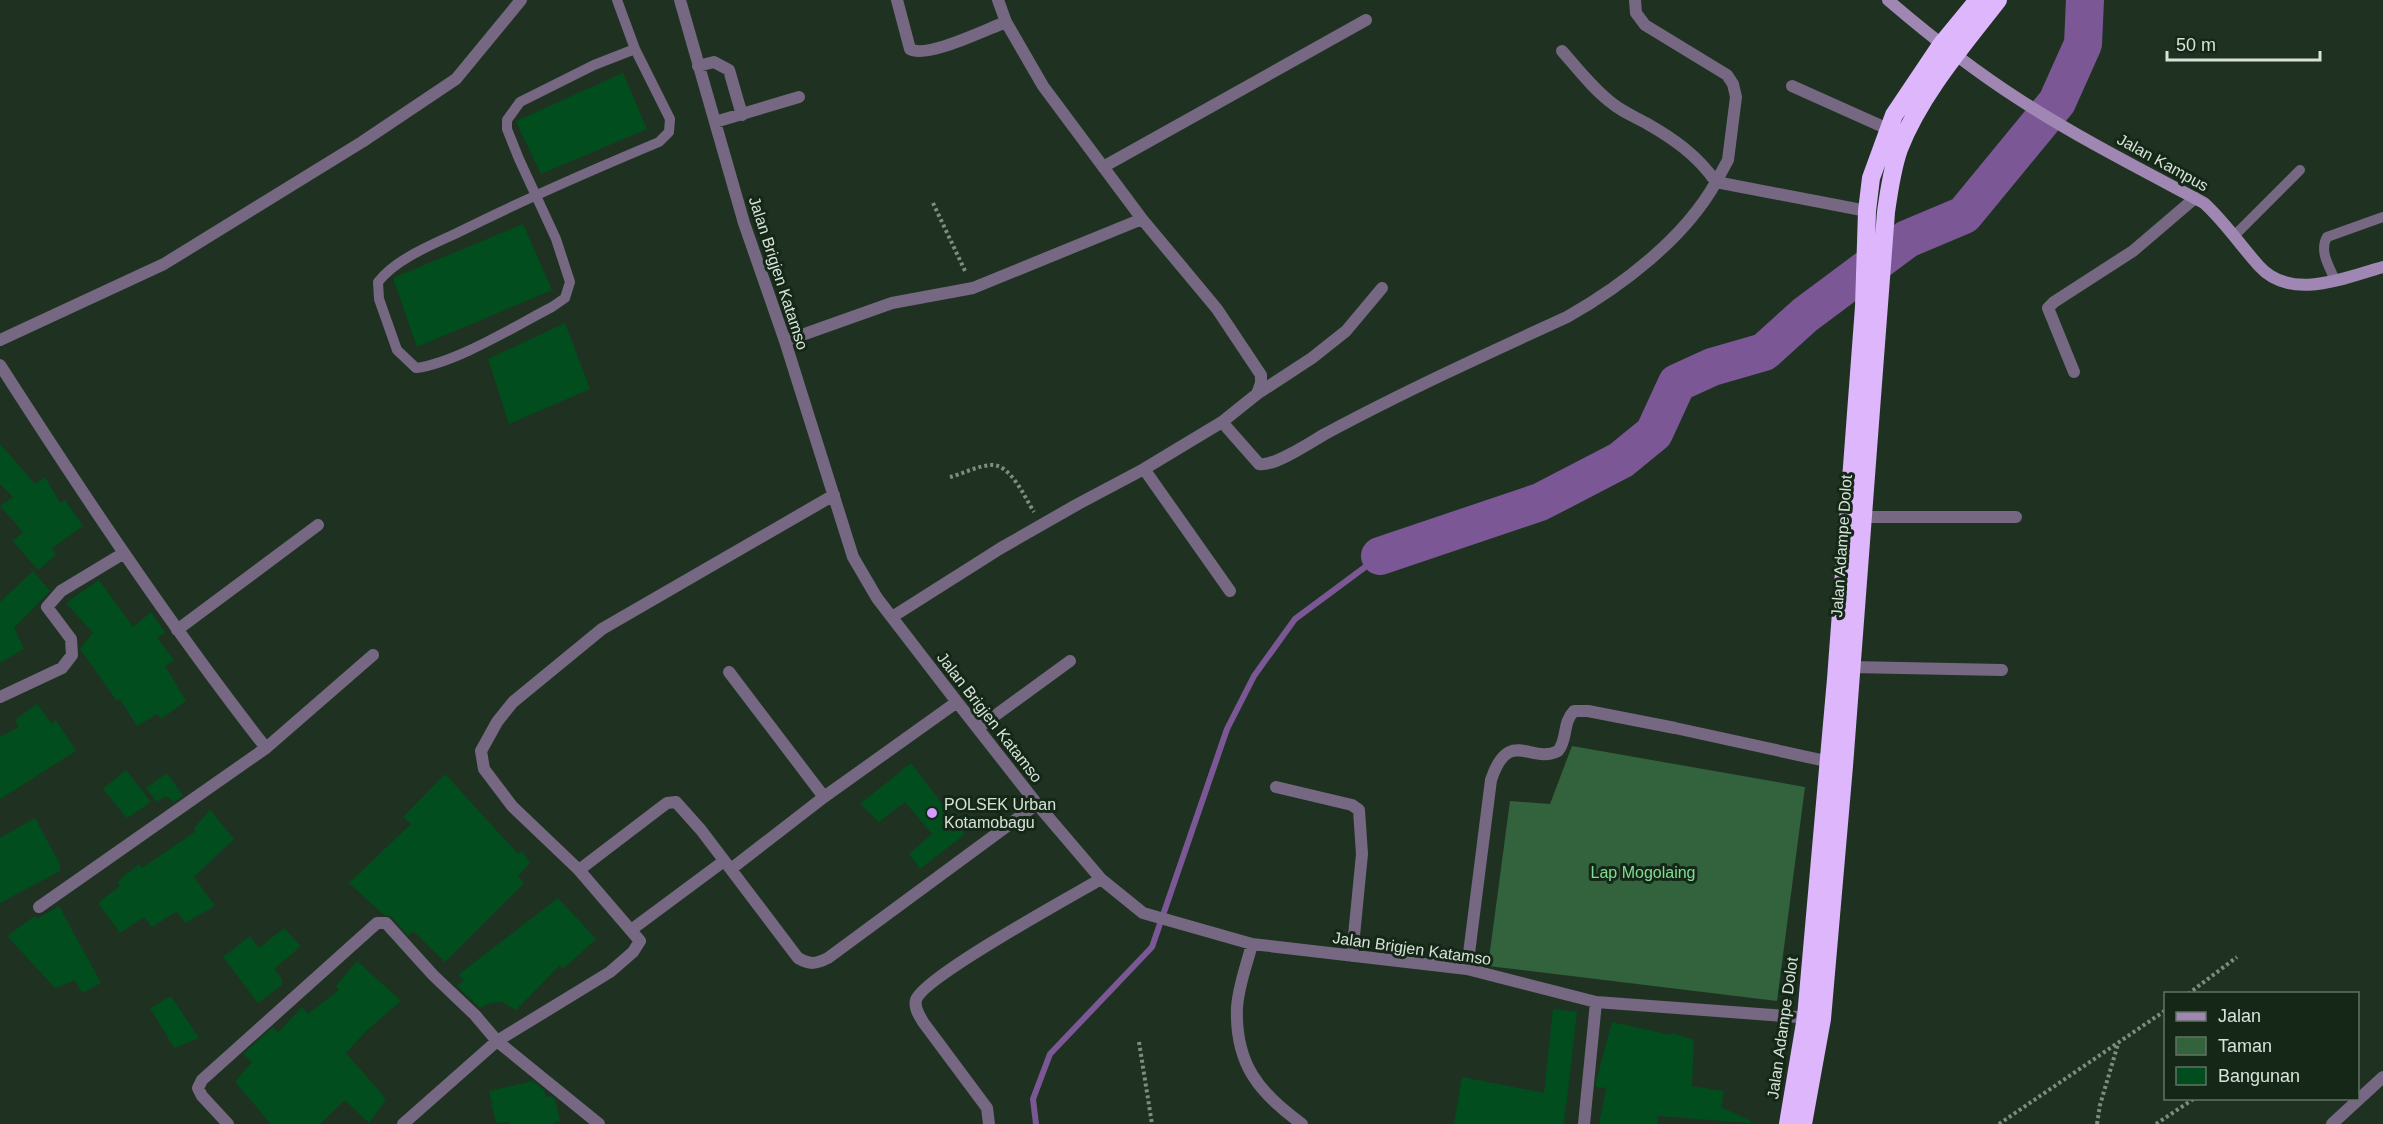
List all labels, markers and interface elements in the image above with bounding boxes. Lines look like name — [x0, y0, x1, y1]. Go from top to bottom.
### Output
scale bar — [2167, 24, 2320, 62]
text: 50 m — [2176, 35, 2216, 55]
street label: Jalan Kampus — [2114, 130, 2211, 194]
street label: Jalan Brigjen Katamso — [746, 194, 811, 352]
street label: Jalan Adampe Dolot — [1828, 473, 1855, 618]
street label: Jalan Brigjen Katamso — [934, 649, 1046, 786]
place label: POLSEK Urban Kotamobagu — [944, 796, 1056, 831]
marker: POLSEK Urban Kotamobagu — [925, 806, 939, 820]
park label: Lap Mogolaing — [1591, 864, 1695, 881]
street label: Jalan Brigjen Katamso — [1331, 929, 1492, 968]
street label: Jalan Adampe Dolot — [1764, 955, 1801, 1100]
legend — [2164, 992, 2359, 1100]
text: Jalan — [2218, 1006, 2261, 1026]
text: Taman — [2218, 1036, 2272, 1056]
text: Bangunan — [2218, 1066, 2300, 1086]

